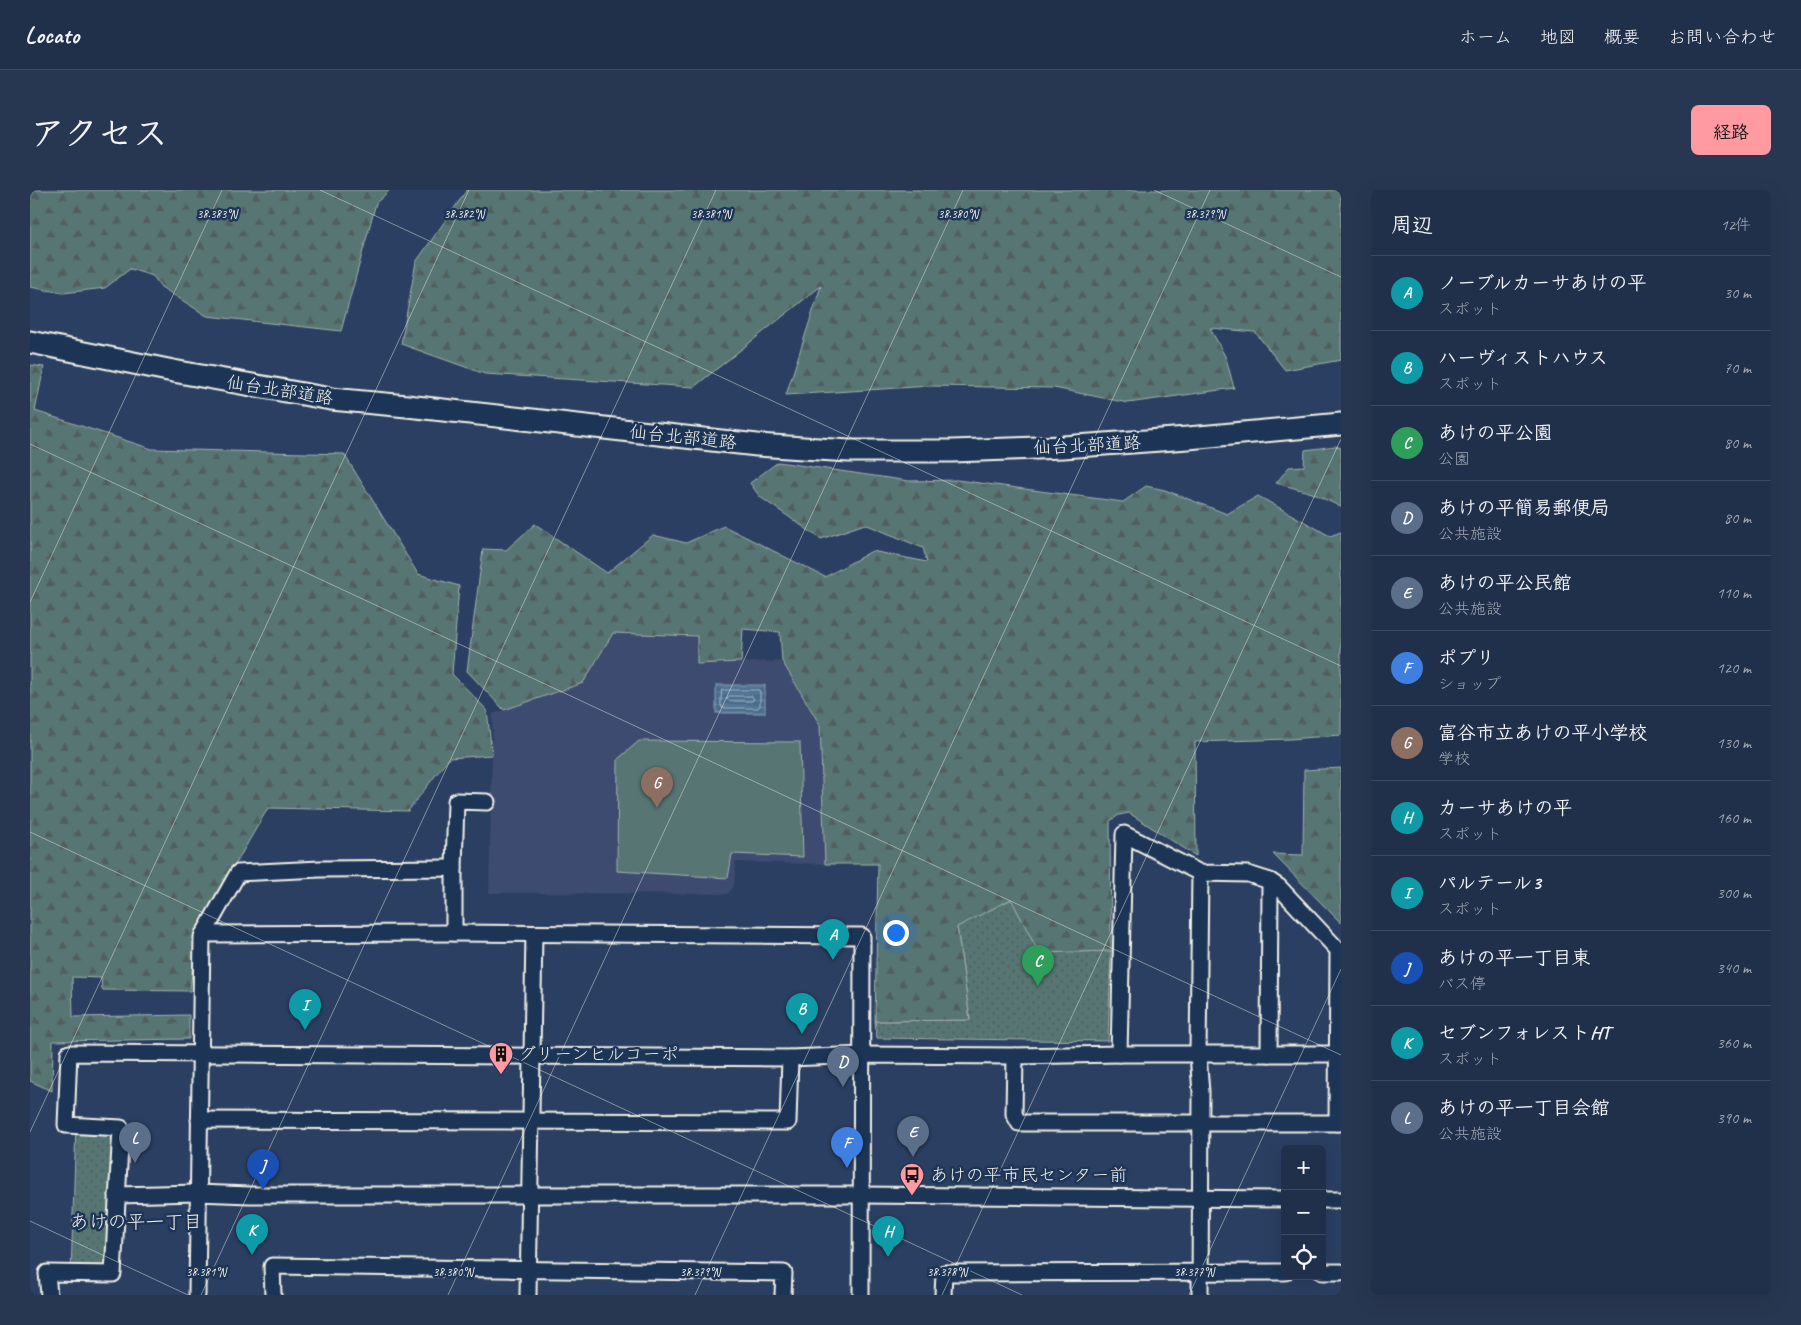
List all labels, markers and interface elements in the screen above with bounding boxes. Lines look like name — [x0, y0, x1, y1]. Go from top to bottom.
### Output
text: Locato — [25, 20, 79, 50]
text: ホーム — [1459, 26, 1512, 48]
text: 地図 — [1540, 26, 1576, 48]
text: 概要 — [1604, 26, 1640, 48]
text: お問い合わせ — [1668, 26, 1776, 48]
button: 経路 — [1691, 105, 1771, 155]
text: アクセス — [30, 111, 168, 156]
text: 38.383°N — [197, 206, 239, 222]
text: 38.382°N — [444, 206, 486, 222]
text: 38.381°N — [691, 206, 733, 222]
text: 38.380°N — [938, 206, 980, 222]
text: 38.379°N — [1185, 206, 1227, 222]
text: 周辺 — [1391, 212, 1433, 238]
text: 12件 — [1721, 215, 1751, 235]
text: ノーブルカーサあけの平 — [1438, 271, 1646, 295]
text: A — [1403, 283, 1411, 303]
text: 30 m — [1724, 283, 1751, 303]
text: スポット — [1438, 299, 1502, 319]
text: ハーヴィストハウス — [1438, 346, 1608, 370]
text: B — [1403, 358, 1411, 378]
text: 70 m — [1724, 358, 1751, 378]
street label: 仙台北部道路 — [225, 371, 335, 409]
text: スポット — [1438, 374, 1502, 394]
street label: 仙台北部道路 — [628, 420, 738, 454]
text: あけの平公園 — [1438, 421, 1553, 445]
street label: 仙台北部道路 — [1032, 431, 1142, 459]
text: C — [1403, 433, 1411, 453]
text: 80 m — [1724, 433, 1751, 453]
text: 公園 — [1438, 449, 1470, 469]
text: あけの平簡易郵便局 — [1438, 496, 1610, 520]
text: D — [1402, 508, 1412, 528]
text: 80 m — [1724, 508, 1751, 528]
text: 公共施設 — [1438, 524, 1502, 544]
text: あけの平公民館 — [1438, 571, 1572, 595]
text: E — [1403, 583, 1411, 603]
text: 110 m — [1717, 583, 1751, 603]
text: 公共施設 — [1438, 599, 1502, 619]
text: ポプリ — [1438, 646, 1495, 670]
text: F — [1403, 658, 1411, 678]
text: 120 m — [1717, 658, 1751, 678]
text: ショップ — [1438, 674, 1501, 694]
text: 富谷市立あけの平小学校 — [1438, 721, 1648, 745]
text: G — [1403, 733, 1411, 753]
text: 130 m — [1717, 733, 1751, 753]
text: 学校 — [1438, 749, 1470, 769]
pin: G — [641, 767, 673, 808]
text: カーサあけの平 — [1438, 796, 1572, 820]
text: H — [1402, 808, 1412, 828]
text: 160 m — [1717, 808, 1751, 828]
text: スポット — [1438, 824, 1502, 844]
text: パルテール3 — [1438, 871, 1541, 895]
text: I — [1404, 883, 1410, 903]
text: 300 m — [1717, 883, 1751, 903]
text: スポット — [1438, 899, 1502, 919]
pin: A — [817, 919, 849, 960]
your location — [883, 920, 909, 946]
pin: C — [1022, 945, 1054, 986]
text: あけの平一丁目東 — [1438, 946, 1591, 970]
text: J — [1404, 958, 1410, 978]
text: 340 m — [1717, 958, 1751, 978]
text: バス停 — [1438, 974, 1486, 994]
pin: I — [289, 989, 321, 1030]
pin: B — [786, 993, 818, 1034]
text: セブンフォレストHT — [1438, 1021, 1610, 1045]
text: K — [1403, 1033, 1411, 1053]
text: 360 m — [1717, 1033, 1751, 1053]
building icon: グリーンヒルコーポ — [488, 1041, 514, 1075]
place label: グリーンヒルコーポ — [518, 1043, 679, 1065]
pin: D — [827, 1046, 859, 1087]
text: スポット — [1438, 1049, 1502, 1069]
text: あけの平一丁目会館 — [1438, 1096, 1610, 1120]
text: L — [1404, 1108, 1410, 1128]
text: 390 m — [1717, 1108, 1751, 1128]
pin: E — [897, 1116, 929, 1157]
pin: L — [119, 1122, 151, 1163]
text: 公共施設 — [1438, 1124, 1502, 1144]
pin: F — [831, 1127, 863, 1168]
map controls — [1281, 1145, 1326, 1280]
button: + — [1281, 1145, 1326, 1190]
pin: J — [247, 1149, 279, 1190]
bus stop icon: あけの平市民センター前 — [899, 1162, 925, 1196]
place label: あけの平市民センター前 — [930, 1164, 1127, 1186]
button: − — [1281, 1190, 1326, 1235]
district label: あけの平一丁目 — [69, 1210, 203, 1234]
pin: K — [236, 1214, 268, 1255]
pin: H — [872, 1216, 904, 1257]
button: locate — [1281, 1235, 1326, 1280]
text: 38.381°N — [186, 1264, 228, 1280]
text: 38.380°N — [433, 1264, 475, 1280]
text: 38.379°N — [680, 1264, 722, 1280]
text: 38.378°N — [927, 1264, 969, 1280]
text: 38.377°N — [1174, 1264, 1216, 1280]

